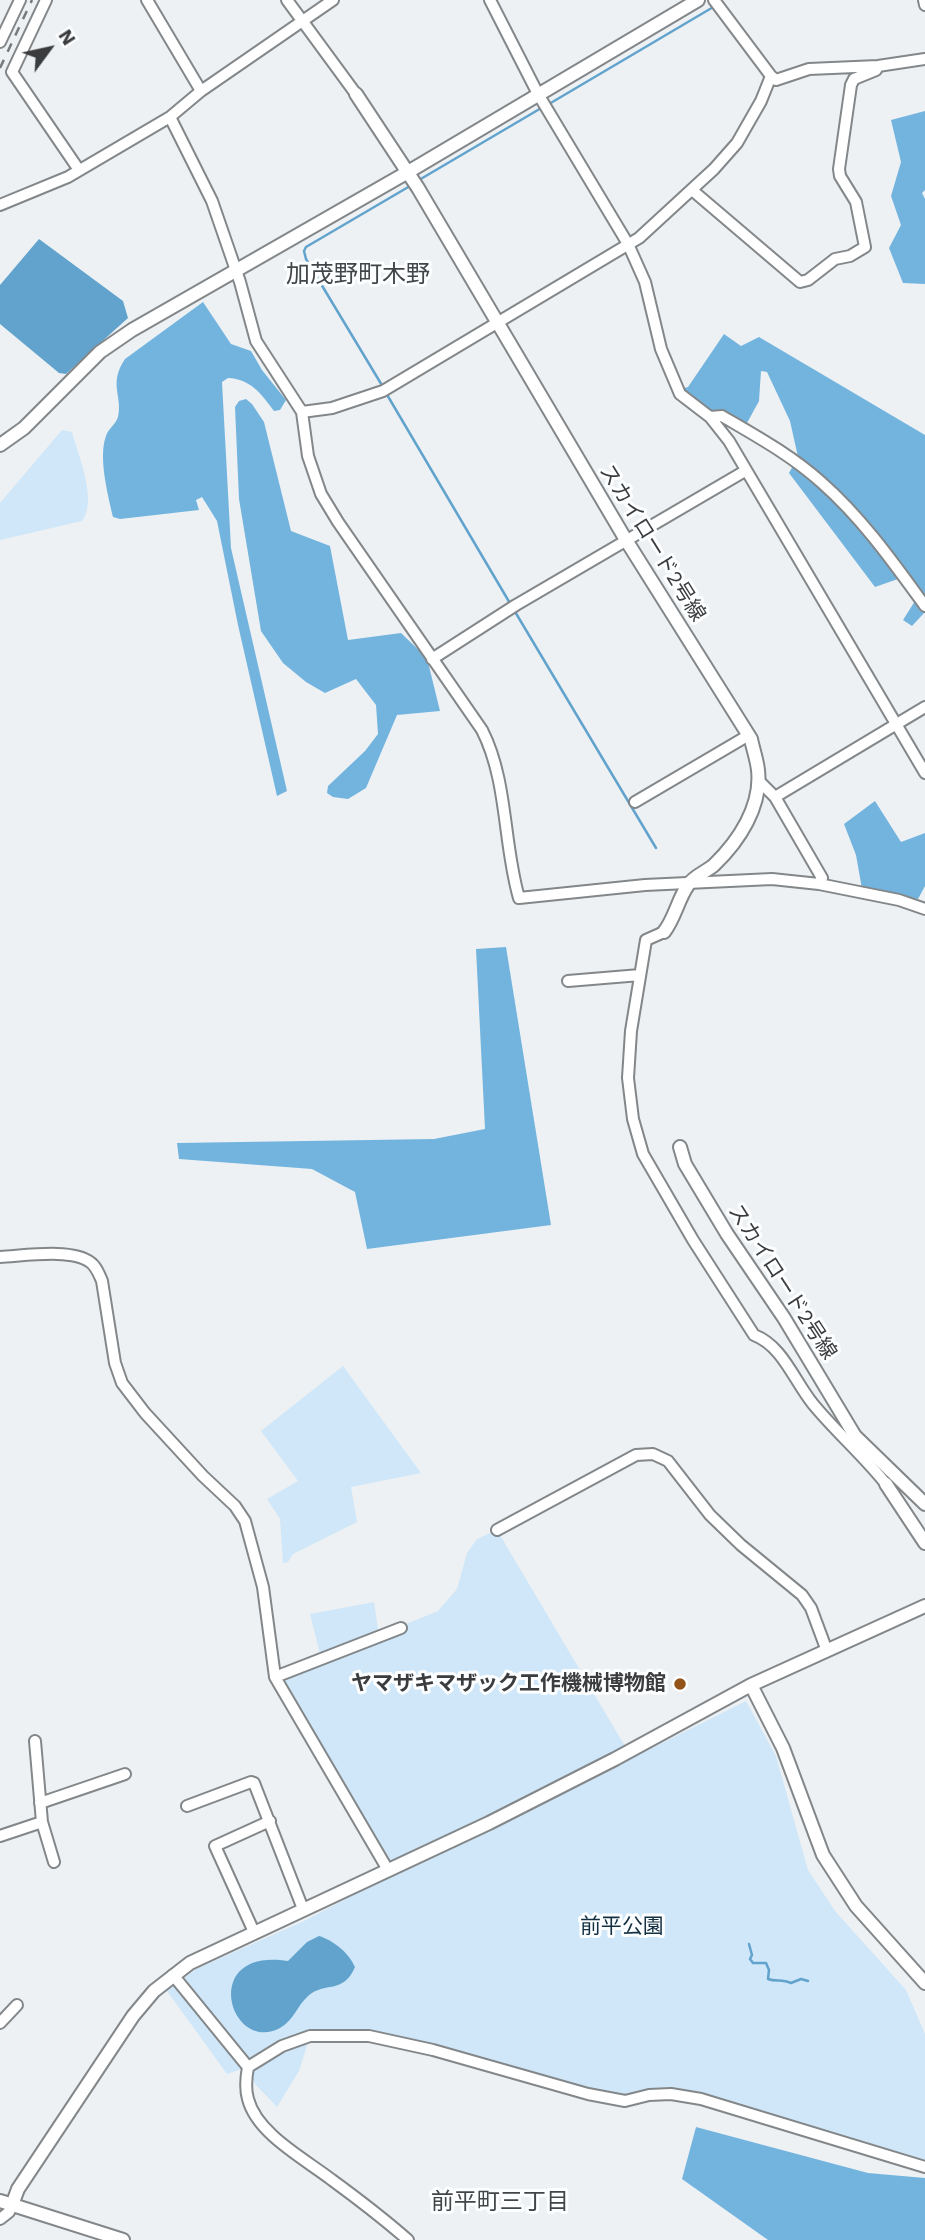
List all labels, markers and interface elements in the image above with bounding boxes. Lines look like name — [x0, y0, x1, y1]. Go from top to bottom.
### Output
north arrow — [14, 14, 84, 84]
text: N — [54, 25, 81, 49]
district label: 加茂野町木野 — [286, 261, 430, 289]
street label: スカイロード2号線 — [594, 460, 710, 626]
street label: スカイロード2号線 — [722, 1200, 842, 1364]
place label: ヤマザキマザック工作機械博物館 — [351, 1671, 666, 1697]
marker: ヤマザキマザック工作機械博物館 — [672, 1676, 688, 1692]
park label: 前平公園 — [580, 1914, 664, 1940]
district label: 前平町三丁目 — [431, 2188, 569, 2216]

